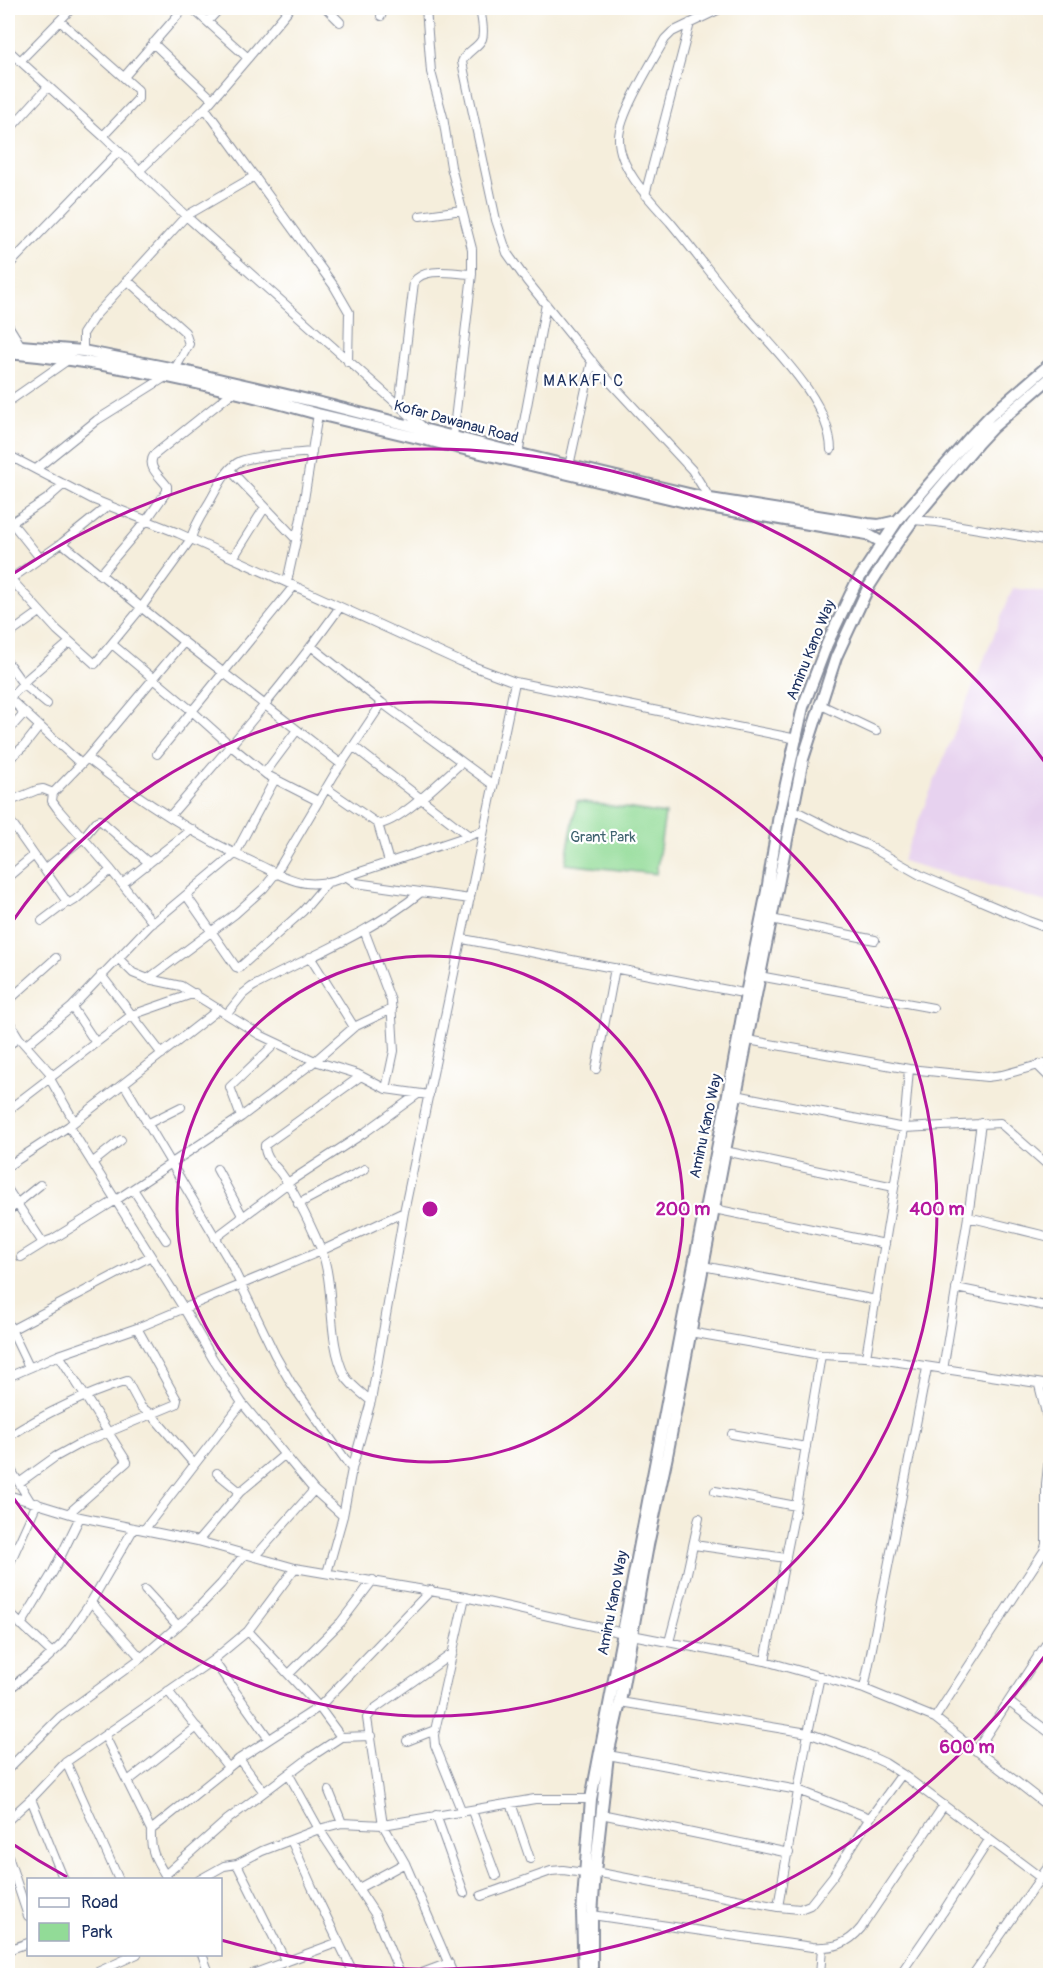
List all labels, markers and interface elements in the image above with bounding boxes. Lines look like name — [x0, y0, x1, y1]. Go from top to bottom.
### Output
district label: MAKAFI C — [543, 371, 625, 391]
street label: Kofar Dawanau Road — [392, 396, 520, 448]
street label: Aminu Kano Way — [782, 597, 840, 703]
park label: Grant Park — [570, 828, 637, 847]
street label: Aminu Kano Way — [686, 1071, 726, 1180]
text: 200 m — [656, 1198, 710, 1221]
text: 400 m — [910, 1198, 964, 1221]
centre of rings — [420, 1199, 440, 1219]
street label: Aminu Kano Way — [594, 1548, 633, 1657]
text: 600 m — [940, 1736, 994, 1759]
legend — [27, 1878, 222, 1956]
text: Road — [81, 1891, 118, 1914]
text: Park — [81, 1921, 113, 1944]

